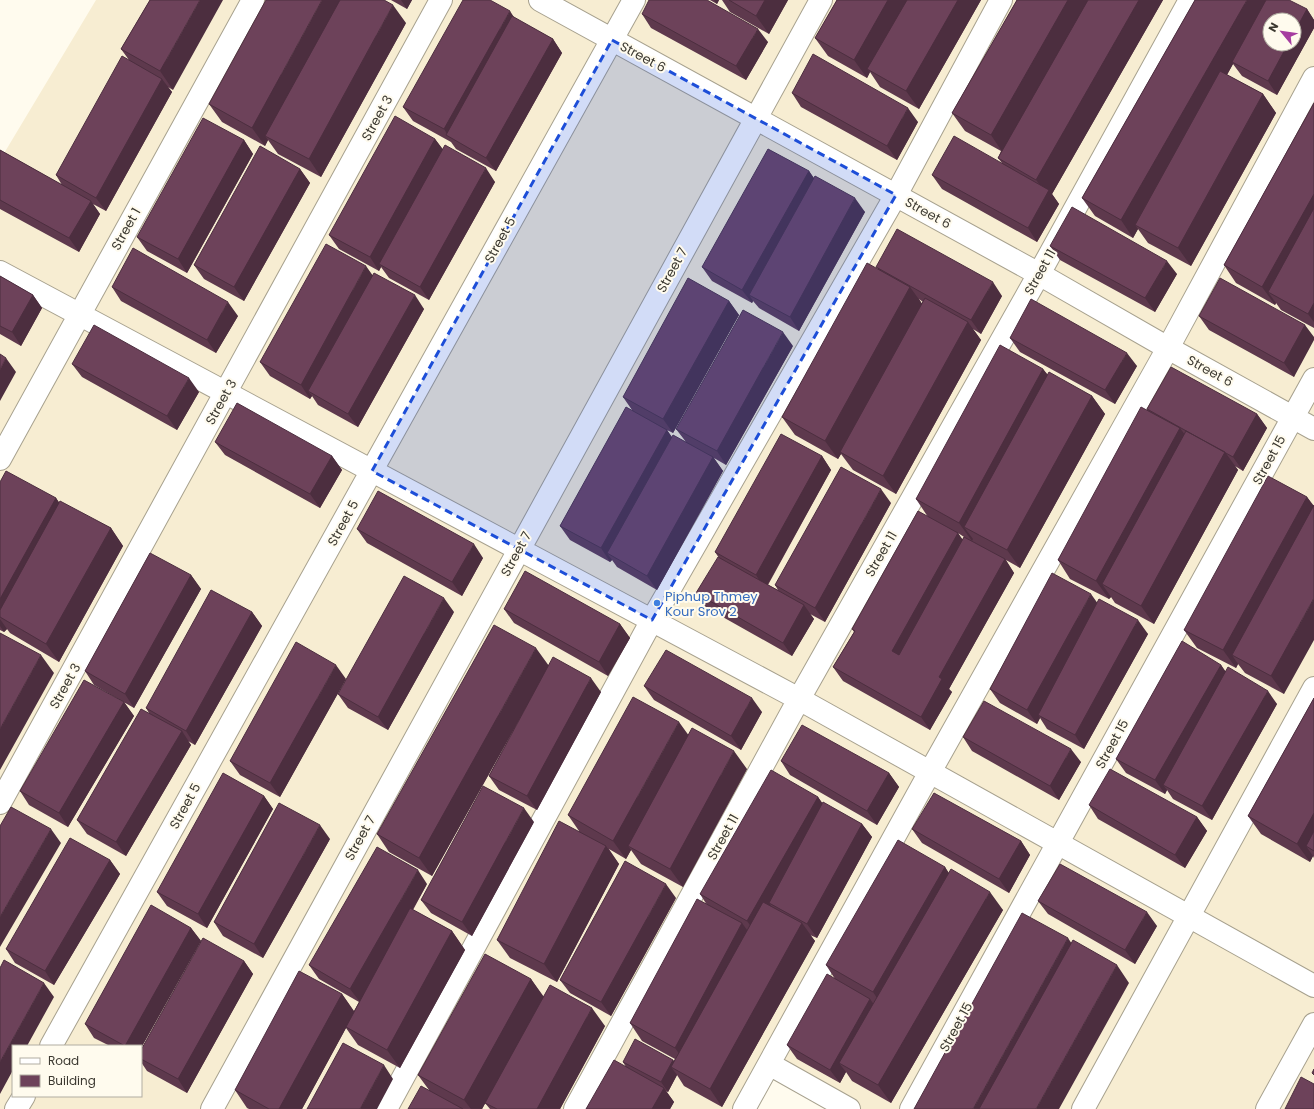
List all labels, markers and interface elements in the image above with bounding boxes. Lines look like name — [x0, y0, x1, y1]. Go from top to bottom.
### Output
north arrow — [1262, 12, 1302, 52]
text: N — [1264, 20, 1282, 35]
street label: Street 6 — [617, 37, 669, 77]
street label: Street 3 — [357, 92, 397, 144]
street label: Street 6 — [902, 193, 954, 233]
street label: Street 1 — [107, 204, 145, 254]
street label: Street 5 — [480, 214, 520, 266]
street label: Street 7 — [652, 244, 692, 296]
street label: Street 11 — [1020, 246, 1060, 298]
street label: Street 6 — [1184, 351, 1236, 391]
street label: Street 3 — [201, 376, 241, 428]
street label: Street 15 — [1248, 432, 1290, 488]
street label: Street 5 — [323, 497, 363, 549]
street label: Street 7 — [496, 528, 536, 580]
street label: Street 11 — [860, 528, 902, 580]
place label: Piphup Thmey Kour Srov 2 — [665, 587, 758, 621]
marker: Piphup Thmey Kour Srov 2 — [652, 598, 662, 608]
street label: Street 3 — [45, 660, 85, 712]
street label: Street 15 — [1091, 716, 1133, 772]
street label: Street 5 — [165, 780, 205, 832]
street label: Street 11 — [703, 811, 743, 863]
street label: Street 7 — [340, 812, 380, 864]
street label: Street 15 — [935, 999, 977, 1055]
legend — [12, 1045, 142, 1097]
text: Road — [48, 1052, 79, 1069]
text: Building — [48, 1072, 96, 1089]

